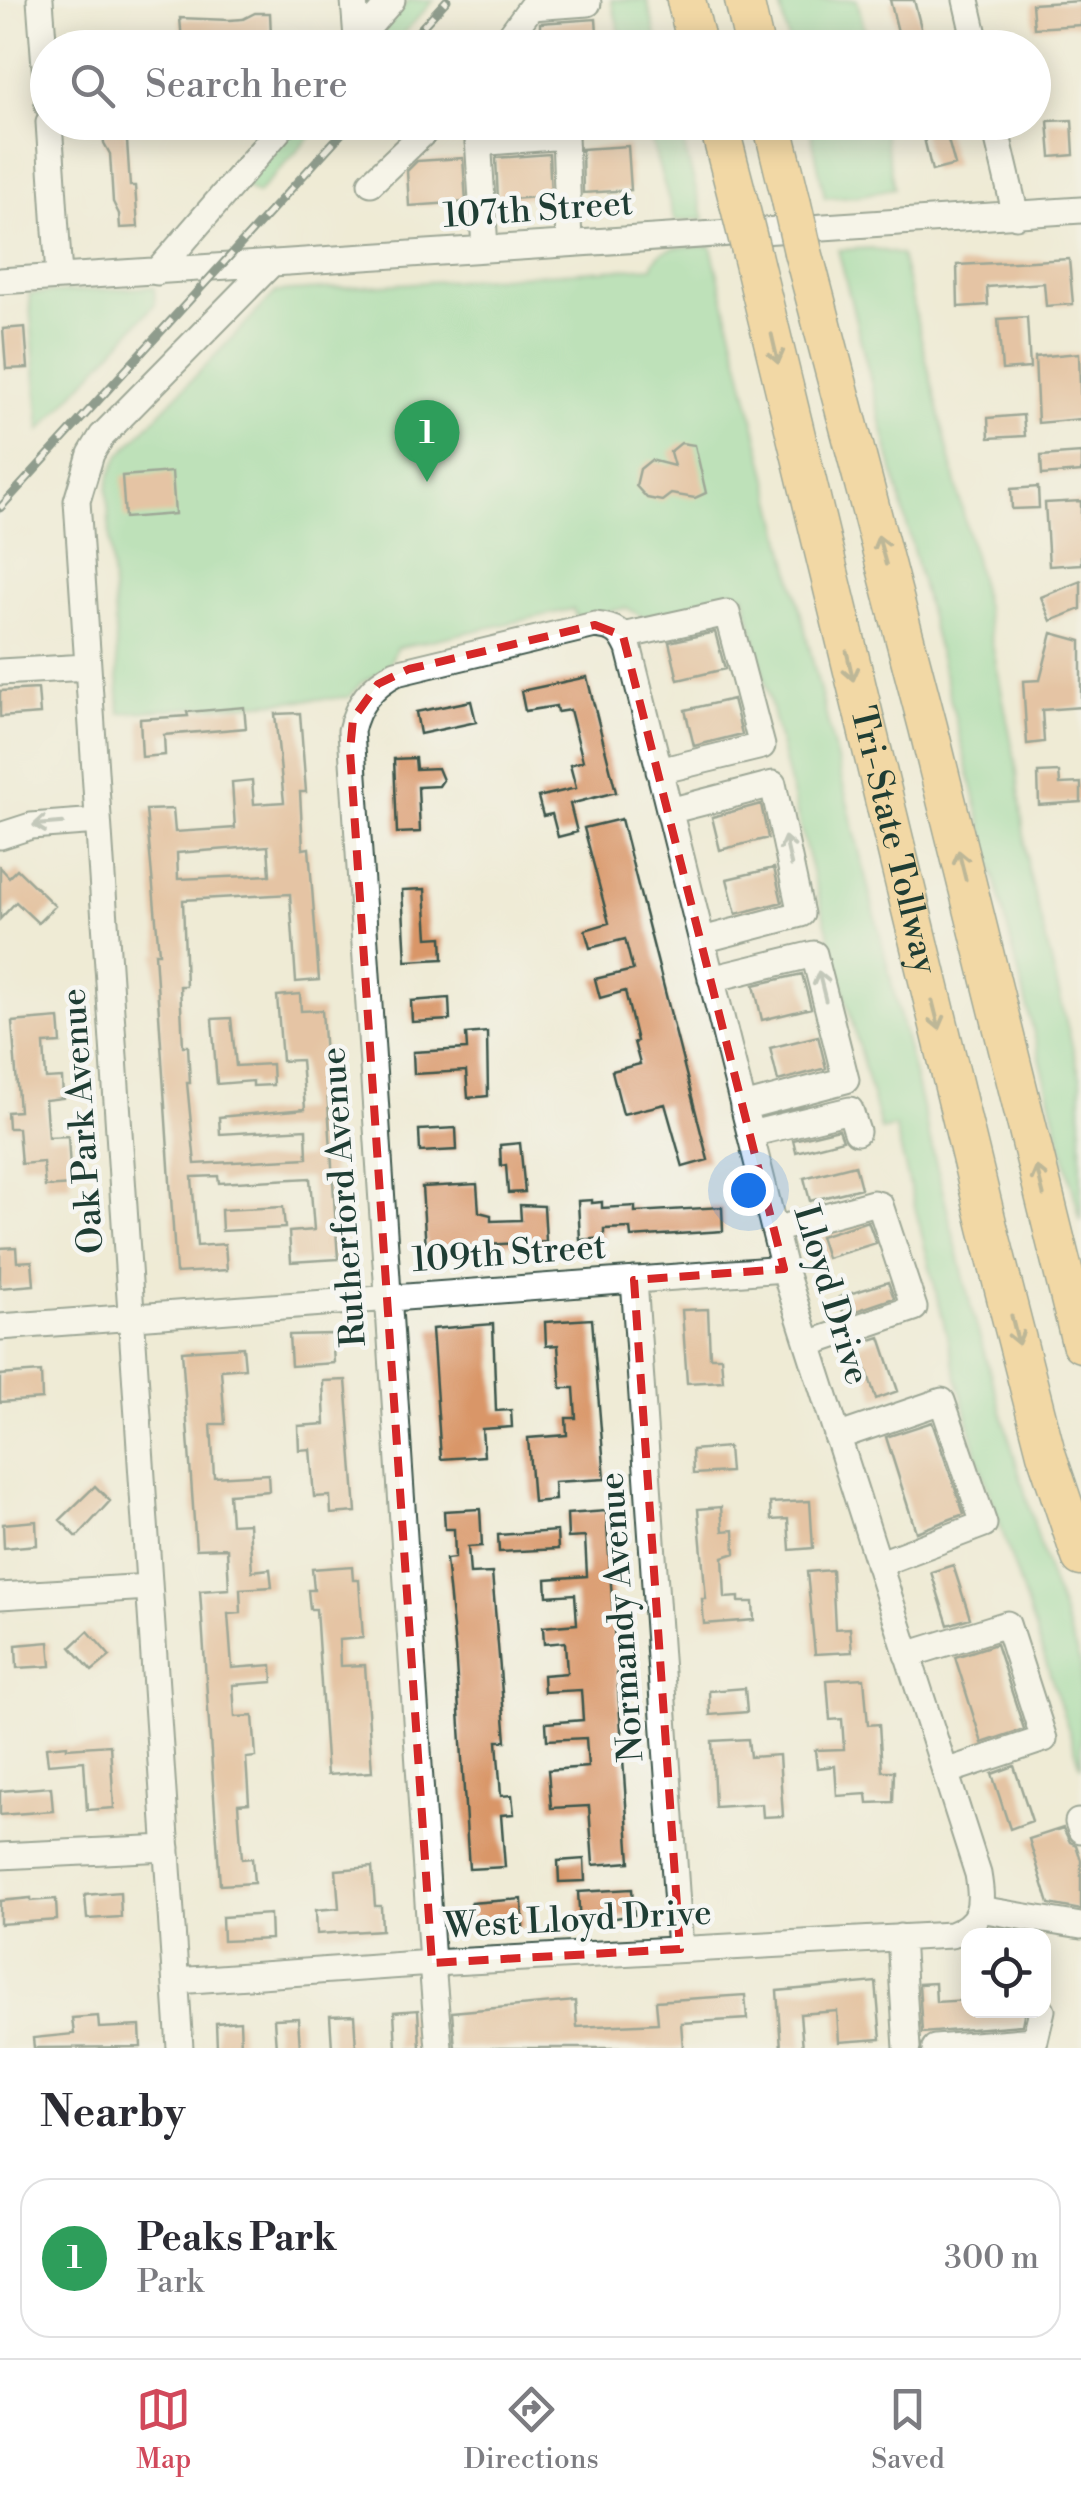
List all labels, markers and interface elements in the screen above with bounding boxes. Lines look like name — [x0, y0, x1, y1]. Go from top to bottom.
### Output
search box — [30, 30, 1051, 140]
icon: search — [65, 58, 120, 113]
text: Search here — [145, 62, 348, 109]
street label: 107th Street — [442, 182, 634, 238]
one-way arrow — [766, 333, 785, 364]
pin: 1 — [394, 400, 460, 482]
one-way arrow — [871, 535, 890, 566]
one-way arrow — [842, 649, 860, 681]
street label: Tri-State Tollway — [841, 702, 947, 979]
one-way arrow — [32, 815, 65, 834]
one-way arrow — [777, 836, 796, 868]
one-way arrow — [952, 850, 970, 882]
one-way arrow — [812, 971, 831, 1002]
street label: Oak Park Avenue — [52, 987, 114, 1255]
one-way arrow — [928, 998, 946, 1030]
street label: Rutherford Avenue — [312, 1046, 376, 1348]
your location — [723, 1165, 774, 1216]
one-way arrow — [1029, 1166, 1048, 1197]
street label: Lloyd Drive — [783, 1200, 879, 1390]
street label: 109th Street — [411, 1226, 607, 1282]
one-way arrow — [1007, 1313, 1025, 1345]
street label: Normandy Avenue — [590, 1471, 654, 1763]
street label: West Lloyd Drive — [442, 1892, 713, 1949]
map controls — [961, 1928, 1051, 2018]
button: locate — [961, 1928, 1051, 2018]
text: Nearby — [40, 2087, 185, 2140]
text: Peaks Park — [137, 2215, 336, 2262]
text: 1 — [67, 2238, 82, 2278]
text: 300 m — [944, 2238, 1039, 2278]
text: Park — [137, 2262, 204, 2302]
tab: Map — [136, 2382, 191, 2477]
tab: Directions — [464, 2382, 599, 2477]
tab: Saved — [871, 2382, 945, 2477]

